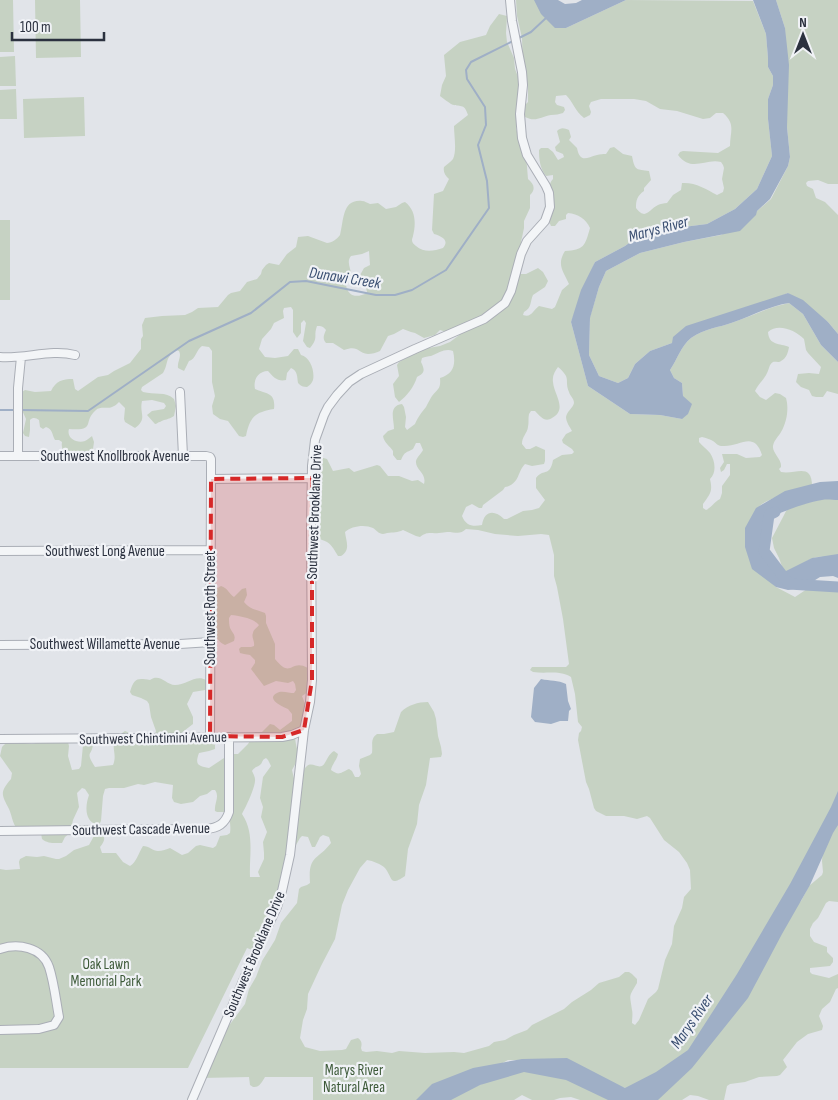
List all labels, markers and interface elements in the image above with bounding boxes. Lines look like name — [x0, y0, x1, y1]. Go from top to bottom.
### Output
scale bar — [12, 10, 105, 42]
north arrow — [778, 10, 828, 60]
text: N — [799, 14, 807, 31]
text: 100 m — [20, 18, 51, 37]
water label: Marys River — [626, 212, 691, 247]
water label: Dunawi Creek — [308, 263, 383, 294]
street label: Southwest Brooklane Drive — [303, 444, 326, 580]
street label: Southwest Knollbrook Avenue — [40, 447, 190, 466]
street label: Southwest Long Avenue — [45, 542, 165, 561]
street label: Southwest Roth Street — [201, 550, 220, 665]
street label: Southwest Willamette Avenue — [30, 635, 180, 654]
street label: Southwest Chintimini Avenue — [79, 728, 227, 749]
street label: Southwest Cascade Avenue — [72, 819, 210, 840]
street label: Southwest Brooklane Drive — [219, 888, 290, 1020]
park label: Oak Lawn Memorial Park — [71, 955, 142, 991]
water label: Marys River — [667, 991, 718, 1052]
park label: Marys River Natural Area — [323, 1061, 385, 1097]

